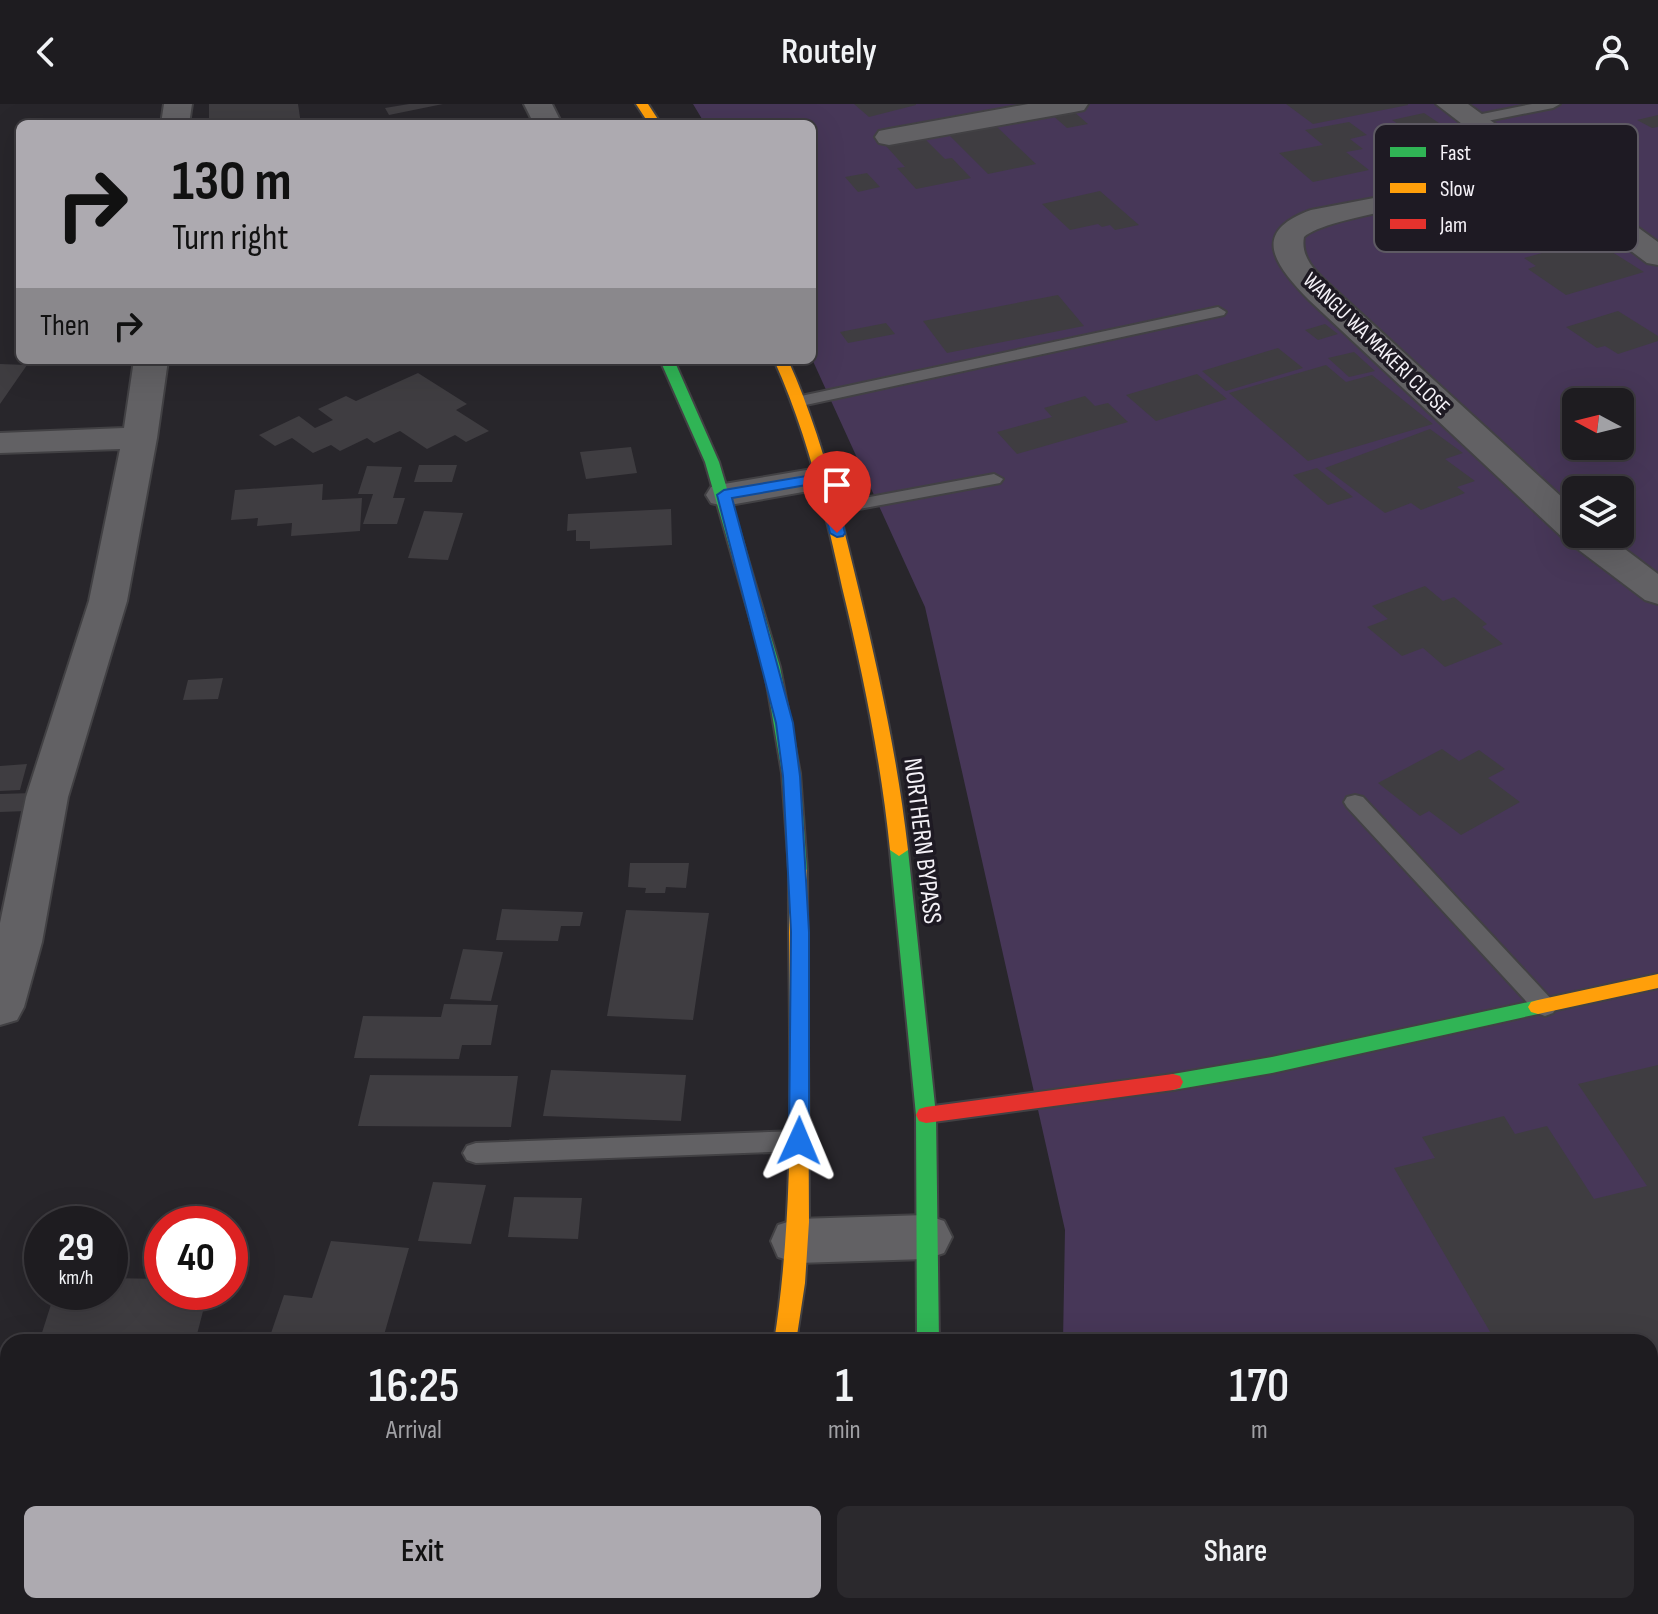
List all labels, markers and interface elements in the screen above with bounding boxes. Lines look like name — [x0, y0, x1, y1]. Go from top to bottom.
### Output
icon: back — [24, 30, 68, 74]
icon: person — [1590, 30, 1634, 74]
text: Routely — [781, 31, 877, 74]
legend — [1374, 124, 1638, 252]
text: Fast — [1440, 140, 1471, 167]
text: 130 m — [172, 149, 292, 216]
icon: right — [40, 152, 144, 256]
text: Slow — [1440, 176, 1475, 203]
text: Jam — [1439, 212, 1467, 239]
text: Turn right — [172, 217, 289, 260]
street label: WANGU WA MAKERI CLOSE — [1297, 267, 1455, 421]
icon: right — [106, 304, 150, 348]
text: Then — [40, 308, 90, 344]
north arrow — [1562, 388, 1634, 460]
map controls — [1562, 388, 1634, 548]
pin — [803, 451, 871, 533]
icon: arrive — [815, 463, 859, 507]
button: layers — [1562, 476, 1634, 548]
street label: NORTHERN BYPASS — [896, 756, 948, 926]
position arrow — [757, 1099, 841, 1183]
speed limit sign: 40 — [144, 1206, 248, 1310]
text: 29 — [58, 1224, 94, 1272]
text: km/h — [59, 1266, 93, 1290]
text: 16:25 — [369, 1358, 459, 1415]
text: 1 — [835, 1358, 853, 1415]
text: 170 — [1229, 1358, 1289, 1415]
text: Arrival — [386, 1415, 442, 1446]
text: min — [828, 1415, 861, 1446]
text: m — [1251, 1415, 1268, 1446]
button: Exit — [24, 1506, 821, 1598]
button: Share — [837, 1506, 1634, 1598]

